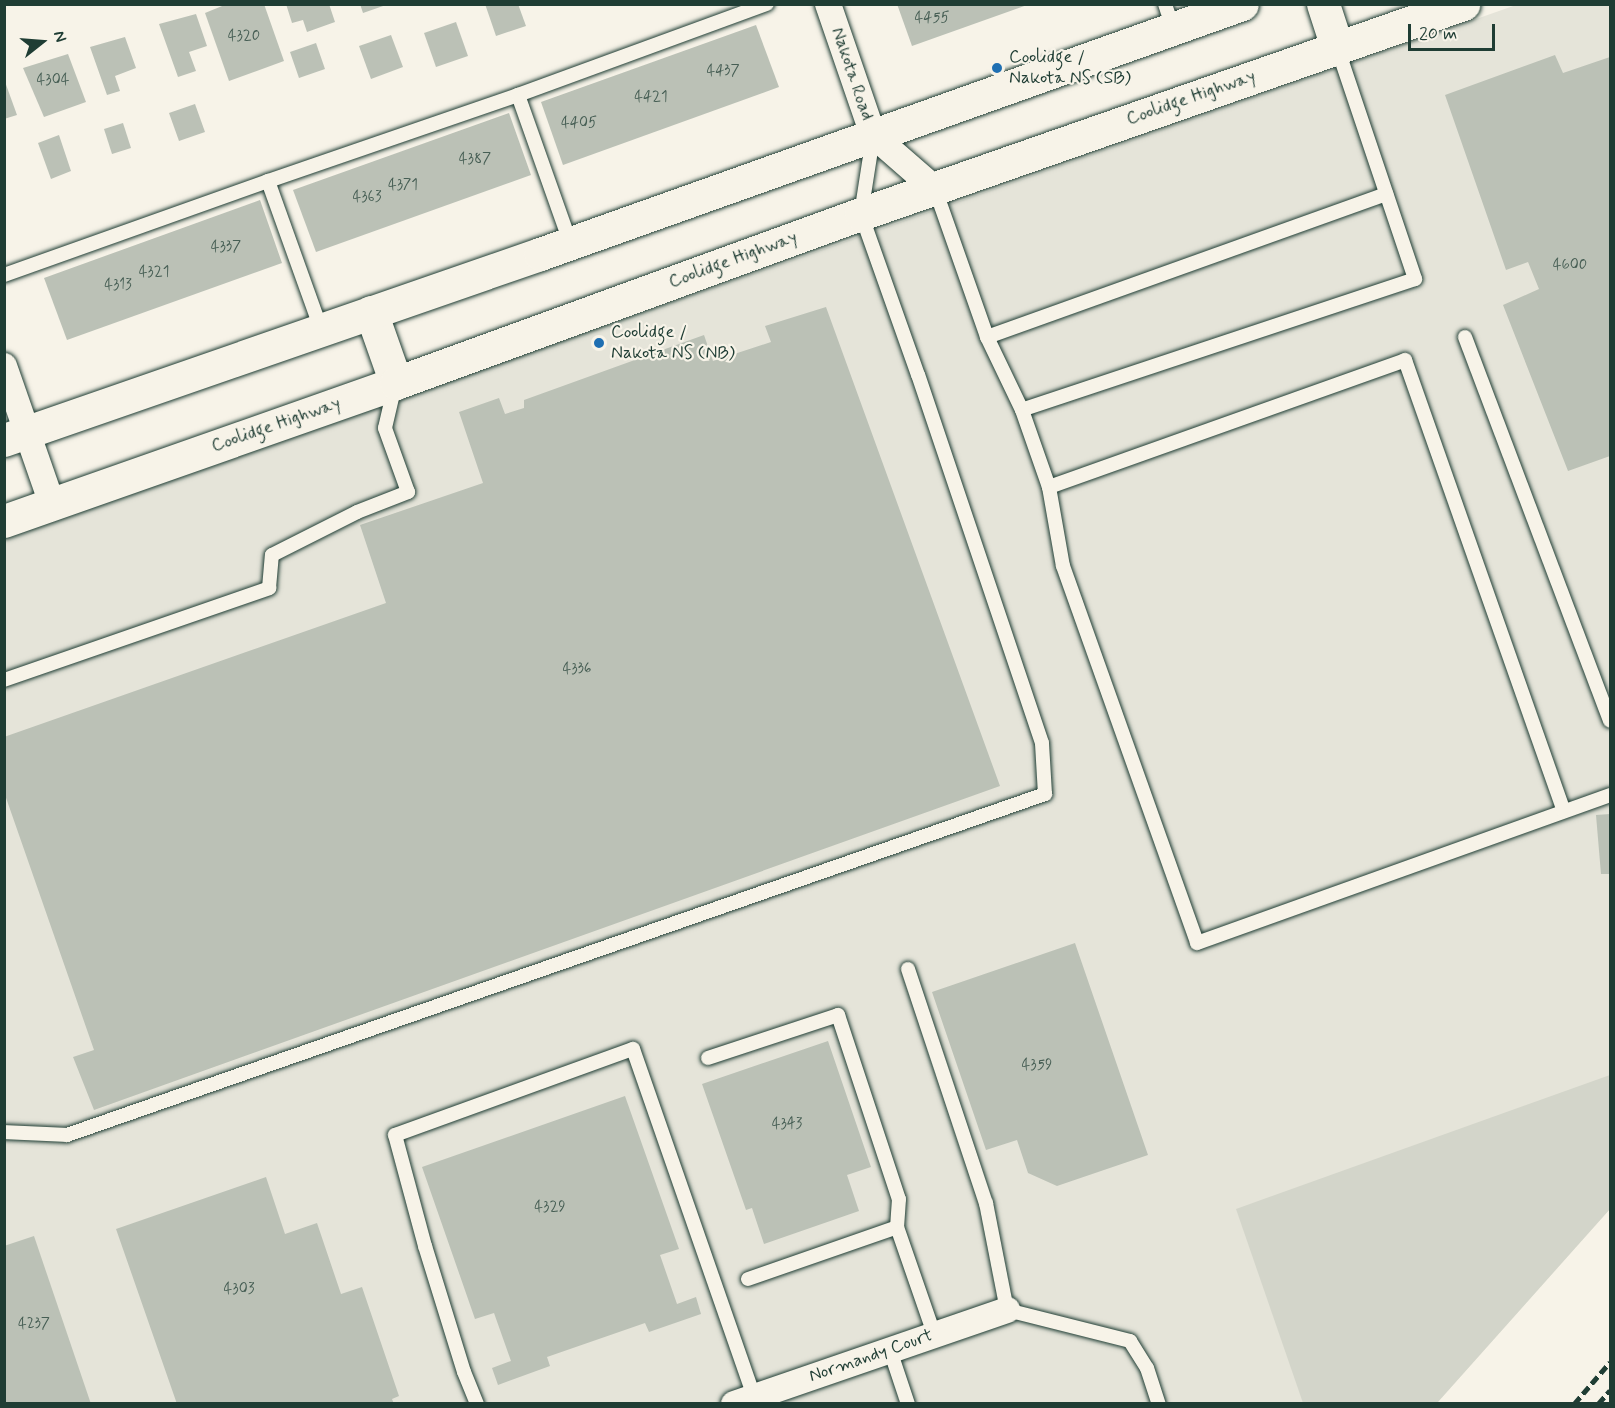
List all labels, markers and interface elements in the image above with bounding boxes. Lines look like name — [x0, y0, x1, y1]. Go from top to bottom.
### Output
house number: 4455 — [914, 10, 950, 28]
north arrow — [12, 12, 72, 72]
scale bar — [1411, 12, 1498, 50]
text: 20 m — [1419, 22, 1457, 46]
street label: Nakota Road — [826, 25, 878, 123]
text: N — [48, 28, 71, 45]
house number: 4320 — [228, 28, 260, 46]
place label: Coolidge / Nakota NS (SB) — [1009, 47, 1131, 90]
marker: Coolidge / Nakota NS (SB) — [990, 61, 1004, 75]
house number: 4437 — [706, 63, 740, 81]
street label: Coolidge Highway — [1126, 66, 1256, 130]
house number: 4304 — [37, 72, 69, 90]
house number: 4421 — [634, 89, 668, 107]
house number: 4405 — [561, 115, 597, 133]
house number: 4387 — [459, 151, 491, 169]
house number: 4371 — [388, 177, 418, 195]
house number: 4363 — [353, 189, 381, 207]
street label: Coolidge Highway — [668, 227, 798, 293]
house number: 4337 — [211, 239, 241, 257]
house number: 4600 — [1553, 257, 1587, 275]
house number: 4321 — [139, 264, 169, 282]
house number: 4313 — [104, 277, 132, 295]
place label: Coolidge / Nakota NS (NB) — [611, 322, 735, 364]
marker: Coolidge / Nakota NS (NB) — [592, 336, 606, 350]
street label: Coolidge Highway — [211, 393, 341, 457]
house number: 4336 — [563, 661, 591, 679]
house number: 4359 — [1022, 1057, 1052, 1075]
house number: 4343 — [772, 1116, 802, 1134]
house number: 4329 — [534, 1199, 566, 1217]
house number: 4303 — [224, 1281, 254, 1299]
house number: 4237 — [18, 1316, 50, 1334]
street label: Normandy Court — [806, 1325, 936, 1387]

